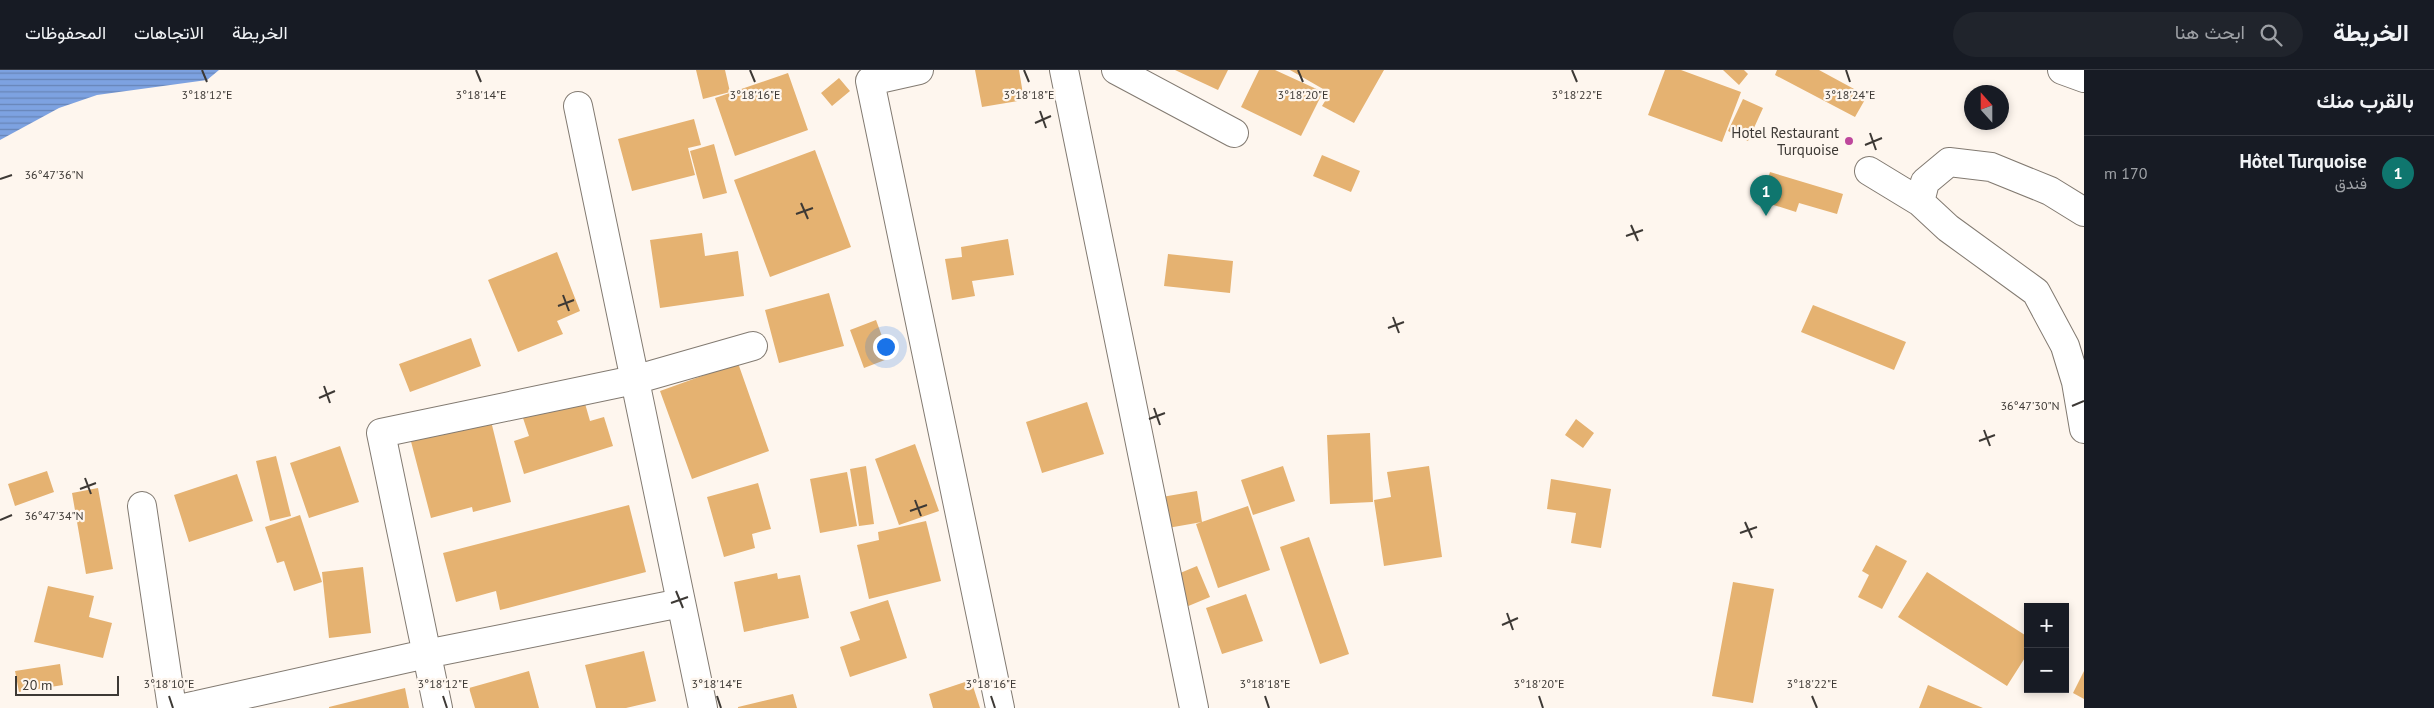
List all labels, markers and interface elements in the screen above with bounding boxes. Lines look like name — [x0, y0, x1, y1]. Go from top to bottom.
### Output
search box — [1953, 12, 2303, 57]
text: الخريطة — [2333, 17, 2409, 48]
text: ابحث هنا — [2175, 20, 2245, 44]
text: المحفوظات — [25, 21, 106, 44]
text: الاتجاهات — [134, 21, 204, 44]
text: الخريطة — [232, 21, 288, 44]
icon: search — [2257, 21, 2285, 49]
north arrow — [1964, 85, 2009, 130]
text: 3°18'12"E — [182, 87, 232, 102]
text: 3°18'14"E — [456, 87, 506, 102]
text: 3°18'16"E — [730, 87, 780, 102]
text: 3°18'18"E — [1004, 87, 1054, 102]
text: 3°18'20"E — [1278, 87, 1328, 102]
text: 3°18'22"E — [1552, 87, 1602, 102]
text: 3°18'24"E — [1825, 87, 1875, 102]
text: بالقرب منك — [2316, 87, 2414, 114]
place label: Hotel Restaurant Turquoise — [1731, 123, 1839, 159]
marker: Hotel Restaurant Turquoise — [1843, 135, 1855, 147]
text: Hôtel Turquoise — [2239, 149, 2367, 173]
text: 170 m — [2104, 163, 2147, 183]
text: 1 — [2393, 163, 2403, 183]
text: 36°47'36"N — [24, 167, 84, 182]
text: فندق — [2335, 173, 2367, 193]
pin: 1 — [1750, 175, 1782, 216]
your location — [873, 334, 899, 360]
text: 36°47'30"N — [2000, 398, 2060, 413]
text: 36°47'34"N — [24, 508, 84, 523]
map controls — [2024, 603, 2069, 693]
button: + — [2024, 603, 2069, 648]
button: − — [2024, 648, 2069, 693]
scale bar — [15, 673, 119, 696]
text: 20 m — [22, 676, 52, 694]
text: 3°18'10"E — [144, 676, 194, 691]
text: 3°18'12"E — [418, 676, 468, 691]
text: 3°18'14"E — [692, 676, 742, 691]
text: 3°18'16"E — [966, 676, 1016, 691]
text: 3°18'18"E — [1240, 676, 1290, 691]
text: 3°18'20"E — [1514, 676, 1564, 691]
text: 3°18'22"E — [1787, 676, 1837, 691]

